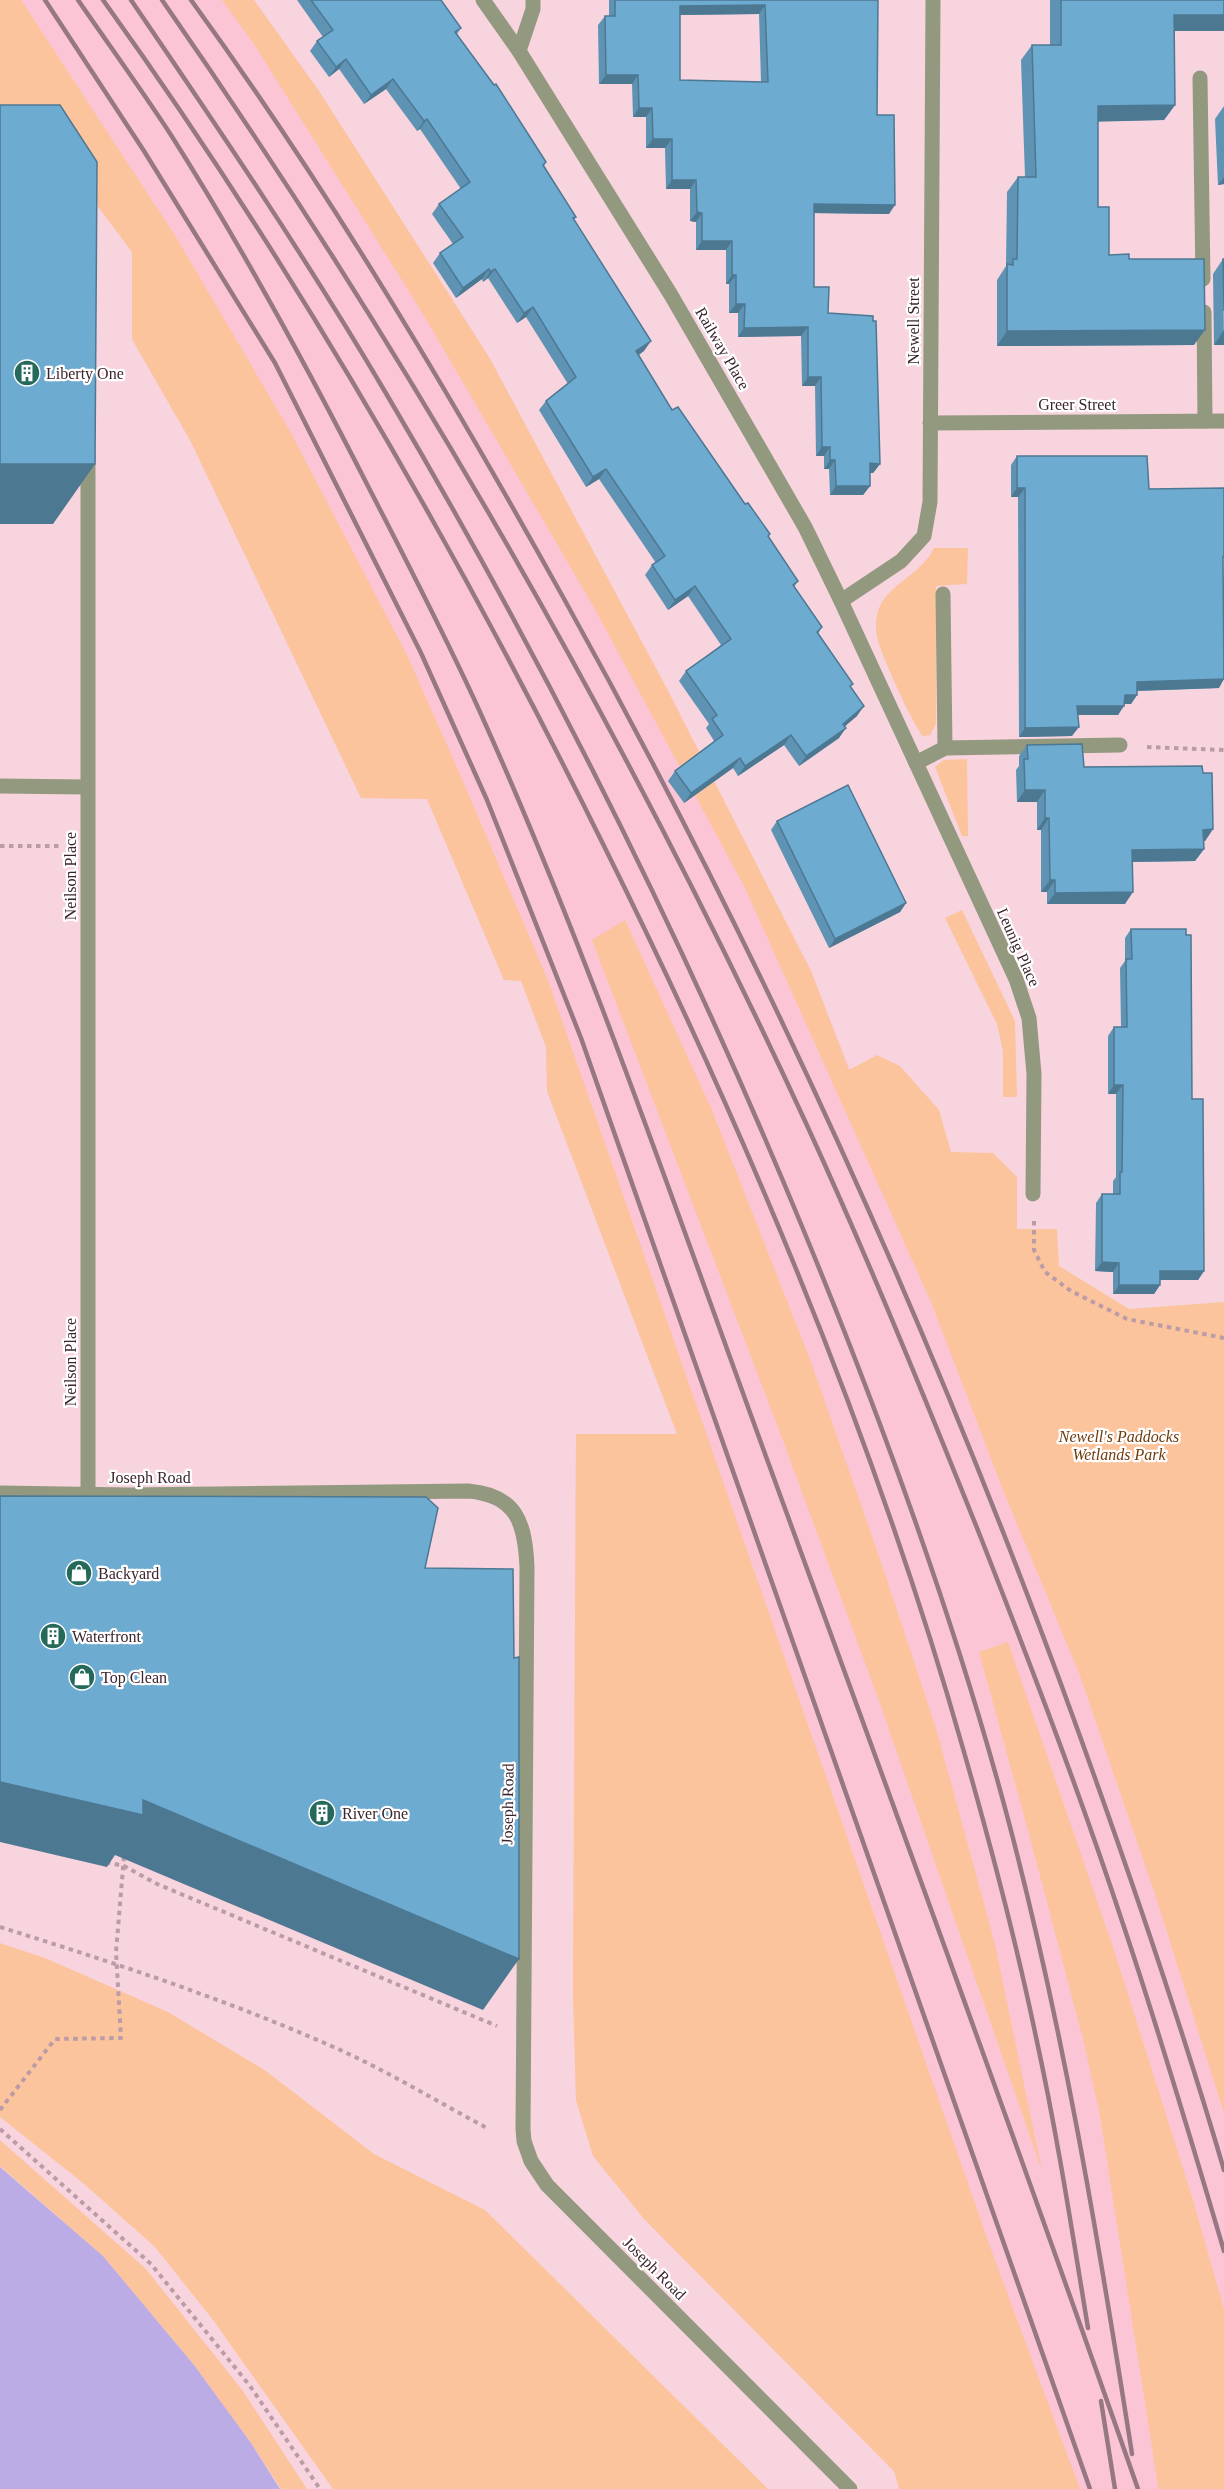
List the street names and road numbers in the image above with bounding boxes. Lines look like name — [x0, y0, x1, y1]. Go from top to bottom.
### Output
street label: Newell Street — [905, 277, 922, 365]
street label: Railway Place — [691, 304, 753, 393]
street label: Greer Street — [1038, 396, 1116, 413]
street label: Neilson Place — [62, 832, 79, 920]
street label: Leunig Place — [993, 905, 1043, 989]
street label: Neilson Place — [62, 1318, 79, 1406]
street label: Joseph Road — [109, 1469, 191, 1487]
street label: Joseph Road — [498, 1763, 518, 1845]
street label: Joseph Road — [619, 2234, 689, 2304]

